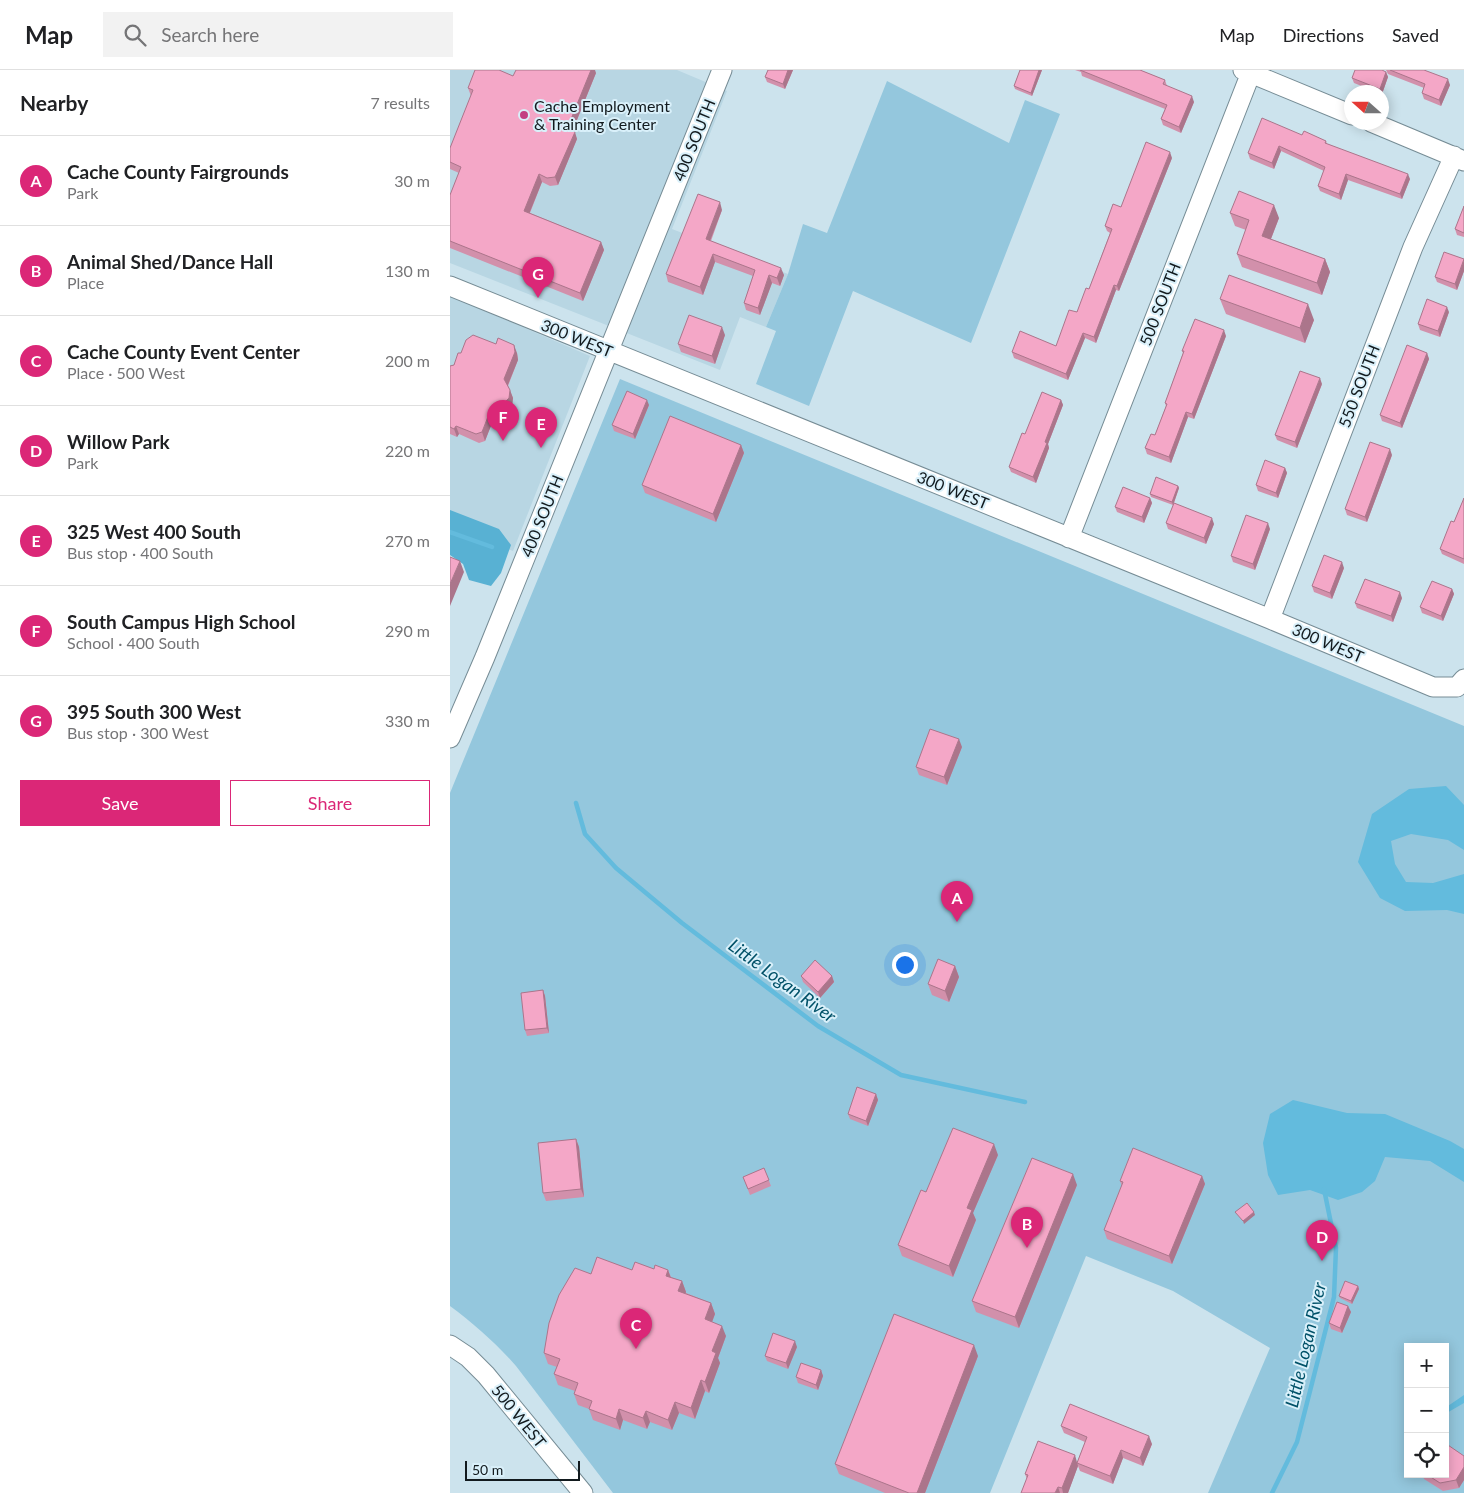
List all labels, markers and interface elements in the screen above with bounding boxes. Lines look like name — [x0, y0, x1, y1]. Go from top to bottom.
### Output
search box — [103, 12, 453, 57]
text: Map — [25, 20, 73, 49]
icon: search — [121, 21, 149, 49]
text: Search here — [161, 23, 259, 46]
text: Map — [1219, 24, 1255, 46]
text: Directions — [1283, 24, 1364, 46]
text: Saved — [1392, 24, 1439, 46]
north arrow — [1344, 85, 1389, 130]
text: Nearby — [20, 90, 88, 115]
text: 7 results — [370, 93, 430, 112]
place label: Cache Employment & Training Center — [534, 96, 670, 133]
street label: 400 SOUTH — [668, 96, 719, 184]
marker: Cache Employment & Training Center — [518, 109, 530, 121]
text: Cache County Fairgrounds — [67, 160, 289, 183]
text: A — [30, 171, 42, 190]
text: 30 m — [394, 171, 430, 190]
text: Park — [67, 183, 98, 202]
text: Animal Shed/Dance Hall — [67, 250, 273, 273]
pin: G — [522, 257, 554, 298]
street label: 500 SOUTH — [1135, 260, 1184, 348]
text: B — [31, 261, 41, 280]
text: 130 m — [385, 261, 430, 280]
text: Place — [67, 273, 104, 292]
street label: 300 WEST — [539, 315, 616, 361]
text: Cache County Event Center — [67, 340, 300, 363]
street label: 550 SOUTH — [1334, 342, 1383, 430]
text: C — [31, 351, 41, 370]
text: 200 m — [385, 351, 430, 370]
text: Place · 500 West — [67, 363, 185, 382]
pin: F — [487, 400, 519, 441]
pin: E — [525, 407, 557, 448]
text: Willow Park — [67, 430, 170, 453]
text: D — [30, 441, 42, 460]
text: 220 m — [385, 441, 430, 460]
text: Park — [67, 453, 98, 472]
street label: 300 WEST — [915, 467, 992, 513]
street label: 400 SOUTH — [516, 472, 567, 560]
text: 325 West 400 South — [67, 520, 241, 543]
text: E — [31, 531, 41, 550]
text: 270 m — [385, 531, 430, 550]
text: Bus stop · 400 South — [67, 543, 213, 562]
text: South Campus High School — [67, 610, 296, 633]
street label: 300 WEST — [1290, 619, 1367, 666]
text: F — [31, 621, 41, 640]
text: 290 m — [385, 621, 430, 640]
text: School · 400 South — [67, 633, 200, 652]
text: 395 South 300 West — [67, 700, 241, 723]
text: G — [30, 711, 42, 730]
text: 330 m — [385, 711, 430, 730]
text: Bus stop · 300 West — [67, 723, 209, 742]
button: Save — [20, 780, 220, 826]
button: Share — [230, 780, 430, 826]
pin: A — [941, 881, 973, 922]
water label: Little Logan River — [725, 934, 841, 1027]
your location — [892, 952, 918, 978]
pin: B — [1011, 1207, 1043, 1248]
pin: D — [1306, 1220, 1338, 1261]
water label: Little Logan River — [1280, 1279, 1330, 1409]
pin: C — [620, 1308, 652, 1349]
map controls — [1404, 1343, 1449, 1478]
button: + — [1404, 1343, 1449, 1388]
street label: 500 WEST — [488, 1380, 551, 1451]
button: − — [1404, 1388, 1449, 1433]
button: locate — [1404, 1433, 1449, 1478]
scale bar — [465, 1458, 580, 1481]
text: 50 m — [472, 1461, 503, 1478]

